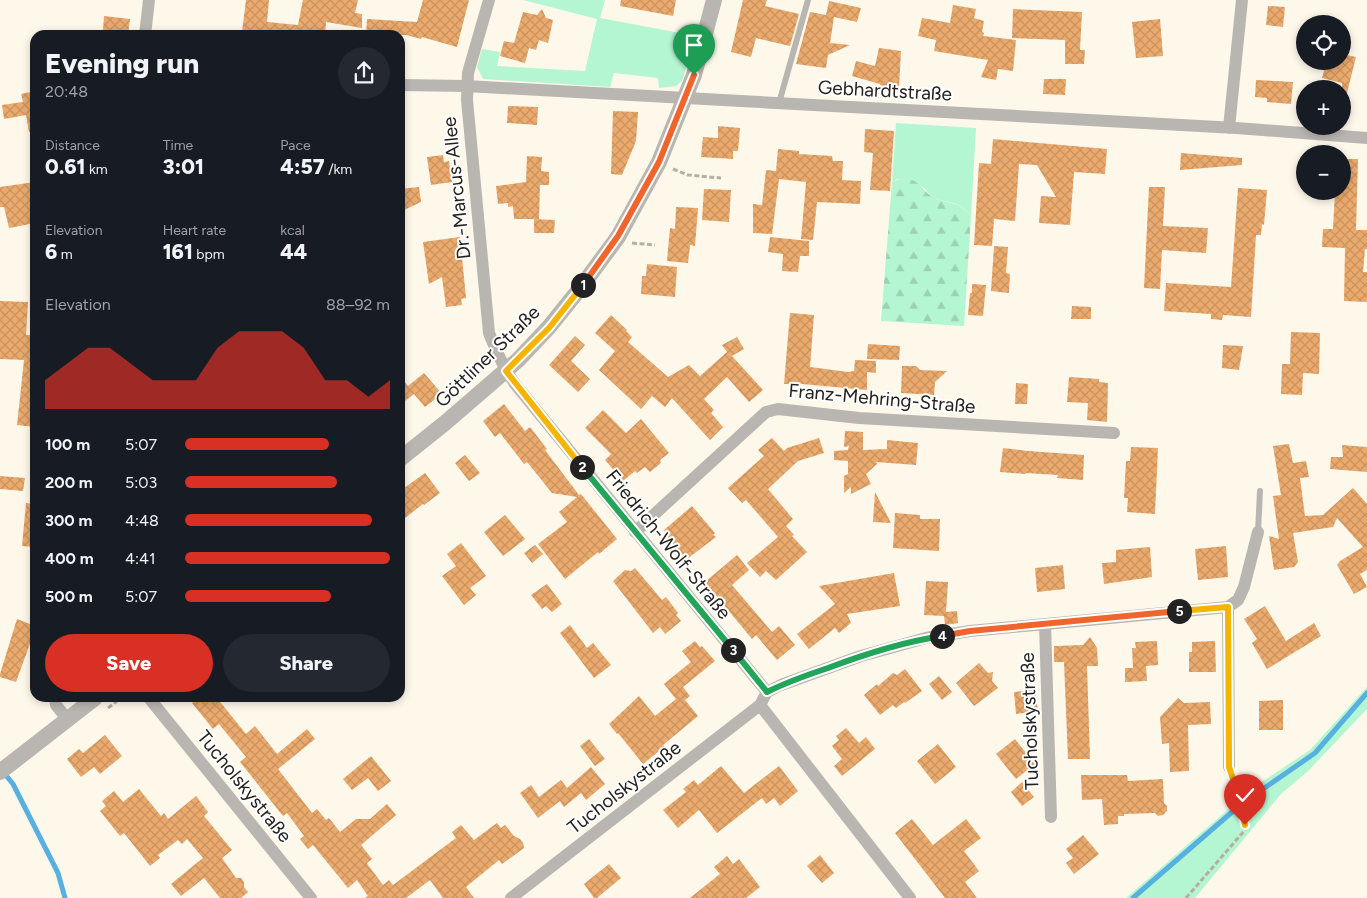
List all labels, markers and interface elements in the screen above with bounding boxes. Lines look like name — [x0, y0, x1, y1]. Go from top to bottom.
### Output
map controls — [1296, 15, 1351, 200]
button: locate — [1296, 15, 1351, 70]
pin — [673, 24, 715, 75]
icon: arrive — [680, 31, 708, 59]
text: Evening run — [45, 46, 199, 80]
button: share — [338, 47, 390, 99]
street label: Gebhardtstraße — [817, 76, 953, 105]
button: + — [1296, 80, 1351, 135]
text: 20:48 — [45, 82, 88, 101]
street label: Dr.-Marcus-Allee — [438, 116, 475, 260]
text: Distance — [45, 137, 100, 154]
text: Time — [163, 137, 193, 154]
text: Pace — [280, 137, 311, 154]
button: − — [1296, 145, 1351, 200]
text: 0.61 — [45, 154, 86, 179]
text: 3:01 — [163, 154, 204, 179]
text: 4:57 — [280, 154, 325, 179]
text: km — [86, 161, 108, 178]
text: /km — [325, 161, 352, 178]
text: Elevation — [45, 222, 103, 239]
text: Heart rate — [163, 222, 226, 239]
text: kcal — [280, 222, 305, 239]
text: 6 — [45, 239, 57, 264]
text: 161 — [163, 239, 193, 264]
text: 44 — [280, 239, 307, 264]
text: m — [57, 246, 73, 263]
text: bpm — [193, 246, 225, 263]
pin: 1 — [570, 272, 596, 298]
text: 1 — [581, 277, 586, 294]
text: Elevation — [45, 295, 111, 314]
text: 88–92 m — [326, 295, 390, 314]
street label: Göttliner Straße — [430, 301, 544, 412]
street label: Franz-Mehring-Straße — [787, 379, 976, 418]
text: 100 m — [45, 435, 90, 454]
text: 5:07 — [125, 435, 157, 454]
pin: 2 — [570, 454, 594, 480]
text: 2 — [578, 459, 587, 476]
street label: Friedrich-Wolf-Straße — [601, 465, 736, 624]
text: 200 m — [45, 473, 93, 492]
text: 5:03 — [125, 473, 157, 492]
text: 300 m — [45, 511, 92, 530]
text: 4:48 — [125, 511, 159, 530]
text: 400 m — [45, 549, 94, 568]
text: 4:41 — [125, 549, 156, 568]
text: 500 m — [45, 587, 93, 606]
text: 5:07 — [125, 587, 157, 606]
pin: 5 — [1166, 598, 1192, 624]
text: 5 — [1175, 603, 1184, 620]
pin: 4 — [930, 624, 954, 648]
text: 4 — [938, 628, 947, 645]
button: Save — [45, 634, 213, 692]
button: Share — [223, 634, 390, 692]
pin: 3 — [720, 638, 746, 662]
text: 3 — [730, 642, 737, 659]
street label: Tucholskystraße — [1016, 652, 1043, 790]
street label: Tucholskystraße — [192, 726, 297, 847]
street label: Tucholskystraße — [563, 736, 686, 839]
pin — [1224, 774, 1266, 825]
icon: check — [1231, 781, 1259, 809]

